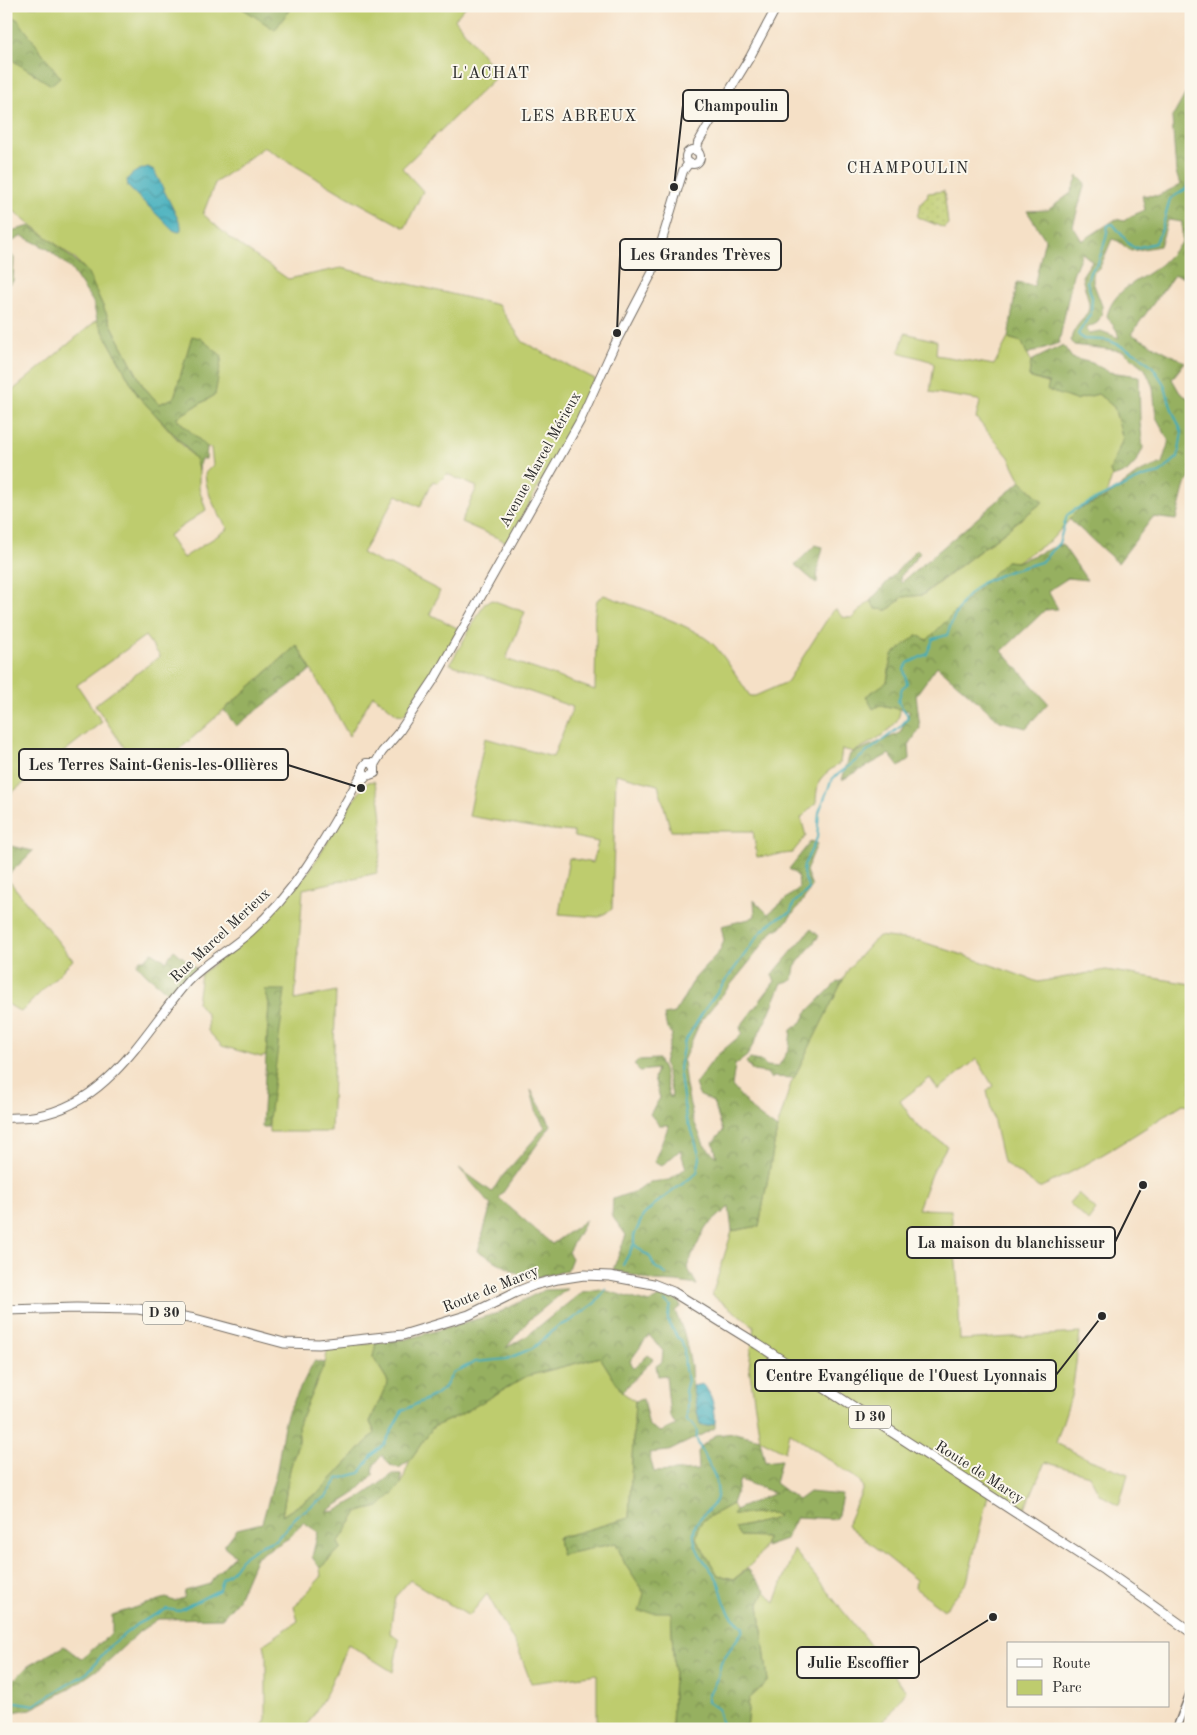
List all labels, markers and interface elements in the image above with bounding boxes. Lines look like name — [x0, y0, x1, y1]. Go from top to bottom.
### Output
district label: L'ACHAT — [452, 66, 530, 82]
callout: Champoulin — [683, 90, 788, 121]
text: Champoulin — [694, 99, 778, 115]
district label: LES ABREUX — [521, 109, 637, 125]
district label: CHAMPOULIN — [847, 161, 969, 177]
callout: Les Grandes Trèves — [620, 239, 781, 270]
text: Les Grandes Trèves — [630, 248, 770, 264]
street label: Avenue Marcel Mérieux — [498, 390, 585, 530]
callout: Les Terres Saint-Genis-les-Ollières — [19, 749, 288, 780]
text: Les Terres Saint-Genis-les-Ollières — [28, 758, 278, 774]
street label: Rue Marcel Merieux — [168, 886, 274, 986]
callout: La maison du blanchisseur — [907, 1227, 1115, 1258]
text: La maison du blanchisseur — [917, 1236, 1105, 1252]
street label: Route de Marcy — [441, 1264, 541, 1316]
road number: D 30 — [143, 1302, 185, 1325]
callout: Centre Evangélique de l'Ouest Lyonnais — [755, 1360, 1056, 1391]
text: Centre Evangélique de l'Ouest Lyonnais — [765, 1369, 1047, 1385]
road number: D 30 — [849, 1405, 891, 1428]
street label: Route de Marcy — [932, 1439, 1026, 1507]
legend — [1007, 1642, 1170, 1708]
callout: Julie Escoffier — [797, 1647, 919, 1678]
text: Julie Escoffier — [807, 1656, 909, 1672]
text: Route — [1052, 1657, 1090, 1672]
text: Parc — [1052, 1681, 1082, 1696]

